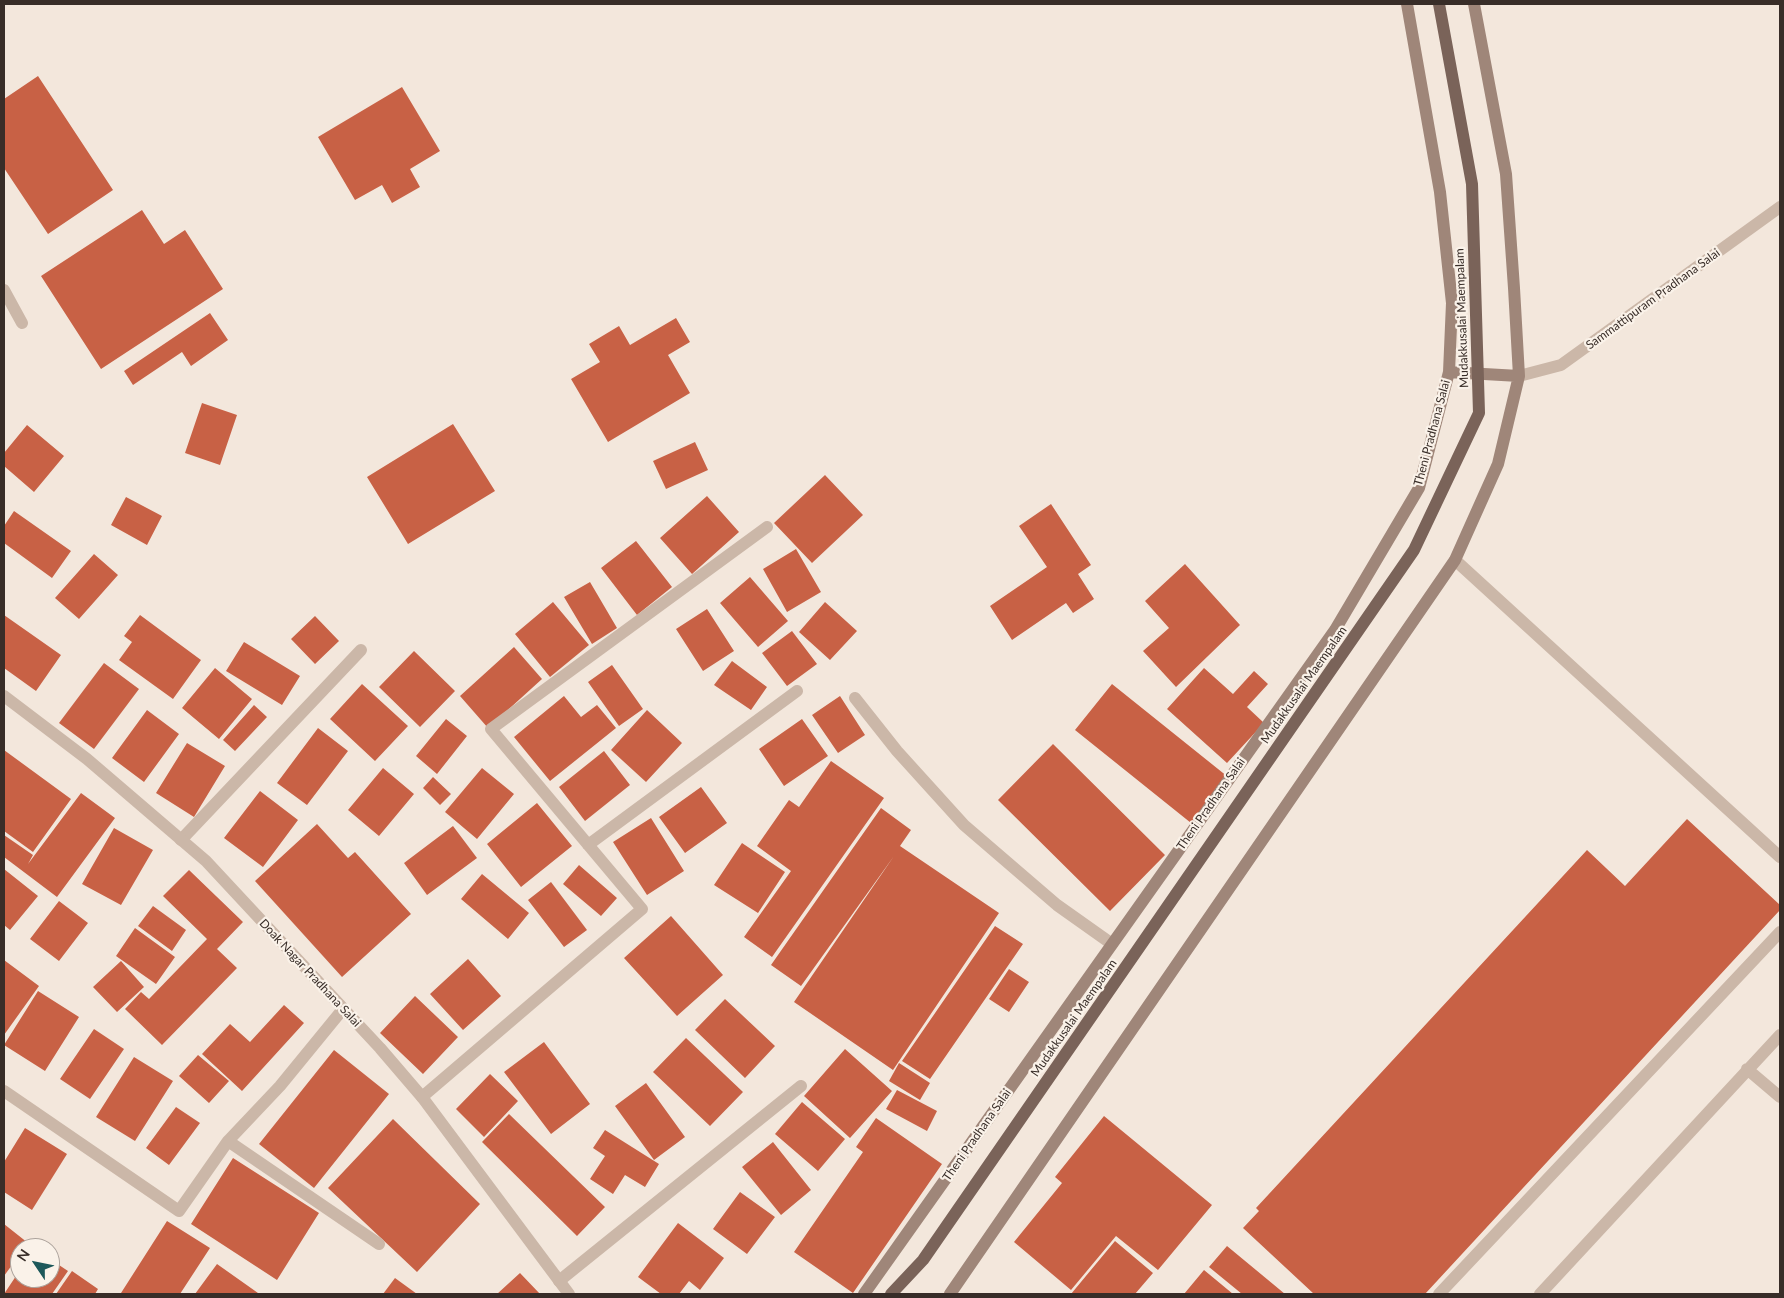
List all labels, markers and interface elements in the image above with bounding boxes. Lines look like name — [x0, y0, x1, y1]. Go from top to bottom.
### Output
street label: Sammattipuram Pradhana Salai — [1583, 245, 1723, 353]
street label: Mudakkusalai Maempalam — [1452, 248, 1472, 388]
street label: Theni Pradhana Salai — [1411, 378, 1453, 488]
street label: Mudakkusalai Maempalam — [1258, 624, 1350, 746]
street label: Theni Pradhana Salai — [1174, 755, 1248, 853]
street label: Doak Nagar Pradhana Salai — [256, 916, 364, 1030]
street label: Mudakkusalai Maempalam — [1028, 957, 1120, 1079]
street label: Theni Pradhana Salai — [940, 1086, 1014, 1184]
north arrow — [10, 1238, 60, 1288]
text: N — [13, 1246, 33, 1264]

